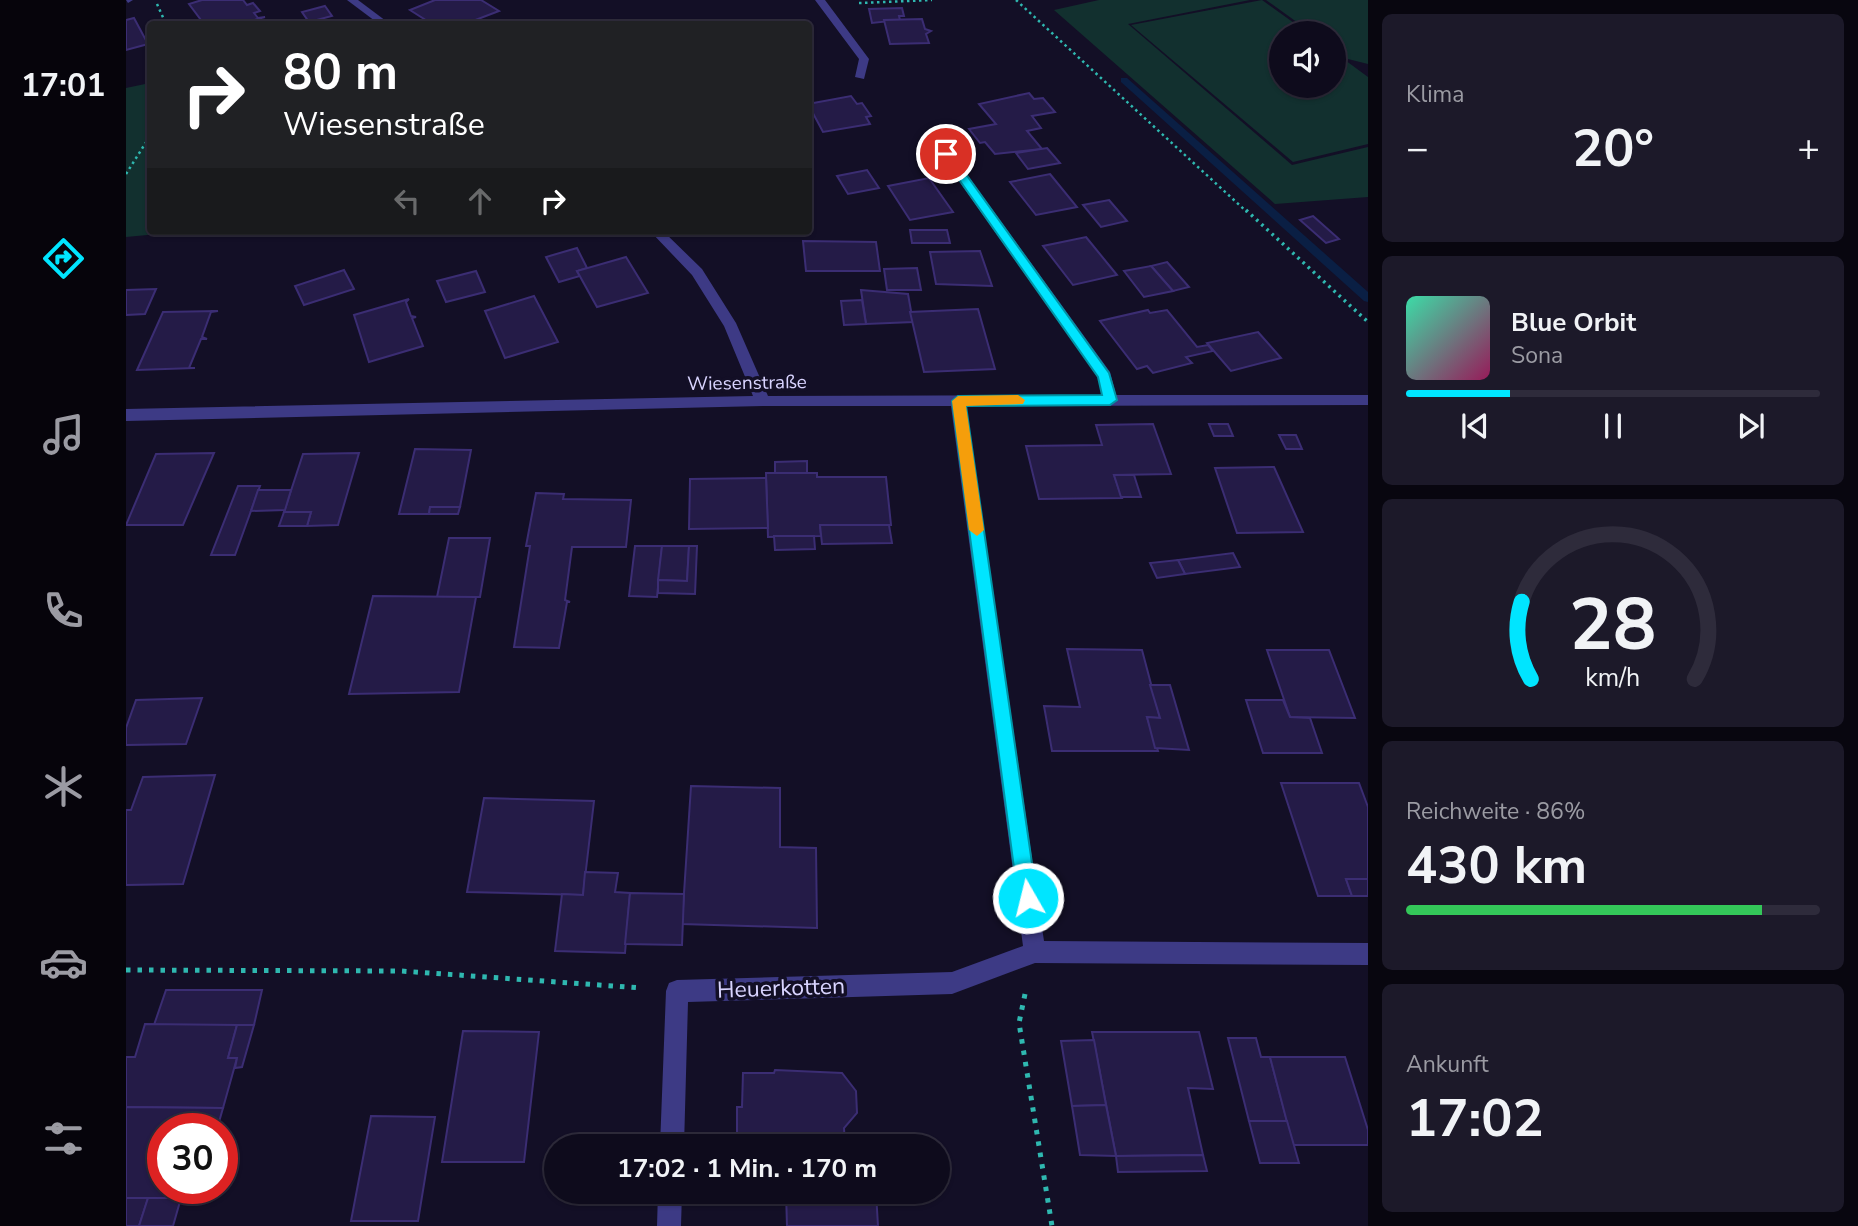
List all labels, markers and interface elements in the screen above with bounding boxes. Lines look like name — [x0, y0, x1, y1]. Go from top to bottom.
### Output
map controls — [1269, 21, 1346, 98]
button: sound — [1269, 21, 1346, 98]
text: 80 m — [283, 39, 398, 106]
icon: right — [168, 49, 259, 140]
text: 17:01 — [21, 64, 105, 107]
text: Klima — [1406, 79, 1464, 110]
text: Wiesenstraße — [283, 103, 485, 146]
text: 20° — [1572, 113, 1654, 184]
text: − — [1406, 123, 1429, 174]
text: + — [1797, 123, 1820, 174]
pin — [916, 124, 976, 184]
icon: arrive — [927, 135, 965, 173]
icon: left — [388, 182, 426, 220]
icon: ahead — [461, 182, 499, 220]
icon: right — [534, 182, 572, 220]
icon: directions — [39, 234, 88, 283]
text: Blue Orbit — [1511, 305, 1636, 340]
text: Sona — [1511, 340, 1563, 371]
street label: Wiesenstraße — [687, 369, 807, 397]
icon: previous — [1456, 407, 1494, 445]
icon: pause — [1594, 407, 1632, 445]
icon: next — [1732, 407, 1770, 445]
icon: music — [39, 410, 88, 459]
text: 28 — [1569, 575, 1657, 675]
icon: phone — [39, 586, 88, 635]
text: km/h — [1585, 661, 1641, 695]
icon: climate — [39, 762, 88, 811]
text: Reichweite · 86% — [1406, 796, 1585, 827]
text: 430 km — [1406, 830, 1587, 901]
position arrow — [991, 861, 1065, 935]
icon: car — [39, 938, 88, 987]
street label: Heuerkotten — [717, 970, 845, 1006]
text: Ankunft — [1406, 1049, 1488, 1080]
text: 17:02 — [1406, 1083, 1544, 1154]
speed limit sign: 30 — [147, 1113, 238, 1204]
icon: filters — [39, 1114, 88, 1163]
text: 17:02 · 1 Min. · 170 m — [617, 1151, 877, 1186]

